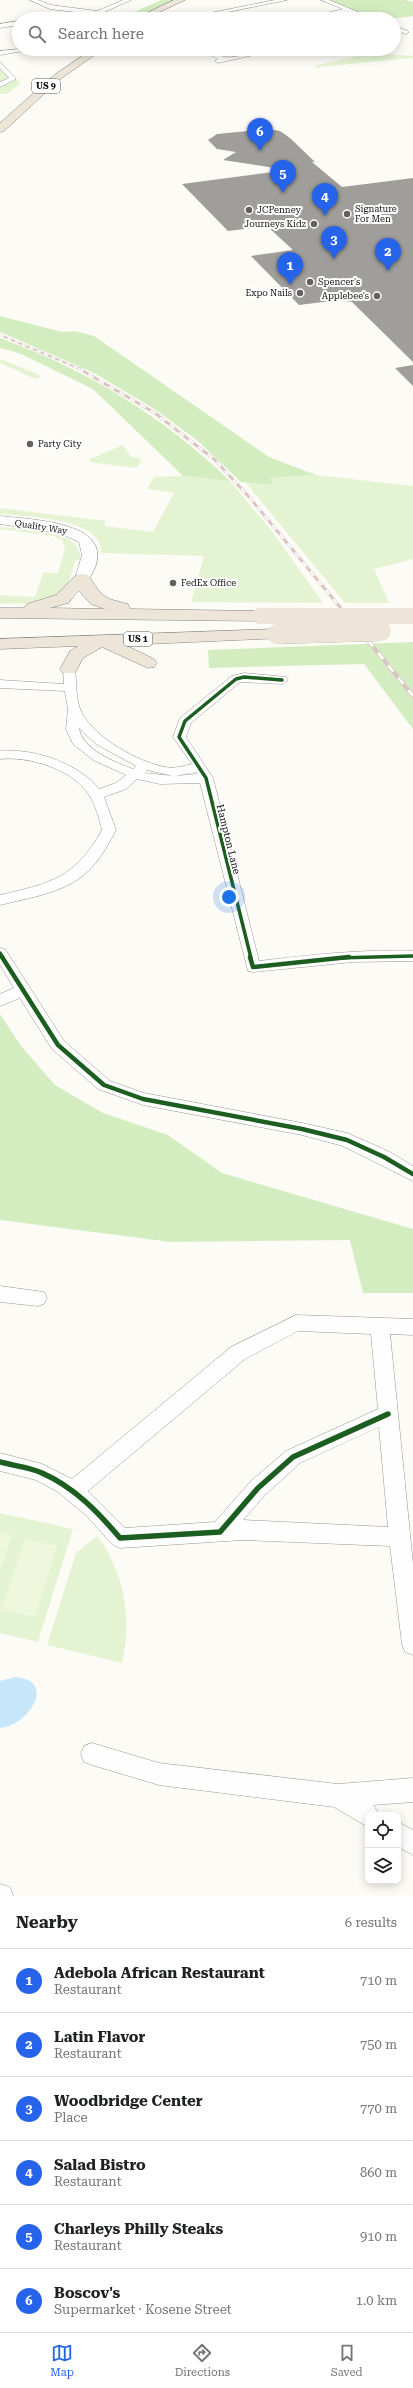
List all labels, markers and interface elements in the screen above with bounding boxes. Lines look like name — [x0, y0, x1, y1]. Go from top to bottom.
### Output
search box — [12, 12, 401, 56]
icon: search — [26, 23, 48, 45]
text: Search here — [58, 25, 144, 43]
road number: US 9 — [32, 79, 60, 93]
pin: 6 — [247, 118, 273, 151]
pin: 5 — [270, 160, 296, 193]
pin: 4 — [312, 183, 338, 216]
place label: Signature For Men — [355, 204, 397, 224]
marker: JCPenney — [244, 205, 254, 215]
place label: JCPenney — [257, 205, 301, 215]
marker: Signature For Men — [342, 209, 352, 219]
place label: Journeys Kidz — [244, 219, 307, 229]
marker: Journeys Kidz — [309, 219, 319, 229]
pin: 3 — [321, 226, 347, 259]
pin: 2 — [375, 238, 401, 271]
pin: 1 — [277, 252, 303, 285]
marker: Spencer's — [305, 277, 315, 287]
place label: Spencer's — [318, 277, 360, 287]
place label: Expo Nails — [245, 288, 292, 298]
marker: Expo Nails — [295, 288, 305, 298]
place label: Applebee's — [322, 291, 369, 301]
marker: Applebee's — [372, 291, 382, 301]
marker: Party City — [25, 439, 35, 449]
place label: Party City — [38, 439, 82, 449]
street label: Quality Way — [14, 518, 69, 536]
marker: FedEx Office — [168, 578, 178, 588]
place label: FedEx Office — [181, 578, 236, 588]
road number: US 1 — [124, 632, 152, 646]
street label: Hampton Lane — [215, 803, 243, 876]
your location — [219, 887, 239, 907]
map controls — [365, 1812, 401, 1884]
button: locate — [365, 1812, 401, 1848]
button: layers — [365, 1848, 401, 1884]
text: Nearby — [16, 1912, 78, 1932]
text: 6 results — [345, 1915, 397, 1930]
text: Adebola African Restaurant — [54, 1964, 265, 1982]
text: 1 — [25, 1973, 33, 1988]
text: 710 m — [360, 1973, 397, 1988]
text: Restaurant — [54, 1982, 122, 1997]
text: Latin Flavor — [54, 2028, 145, 2046]
text: 2 — [25, 2037, 33, 2052]
text: 750 m — [360, 2037, 397, 2052]
text: Restaurant — [54, 2046, 122, 2061]
text: Woodbridge Center — [54, 2092, 203, 2110]
text: 3 — [25, 2101, 33, 2116]
text: 770 m — [360, 2101, 397, 2116]
text: Place — [54, 2110, 88, 2125]
text: Salad Bistro — [54, 2156, 146, 2174]
text: 4 — [25, 2165, 33, 2180]
text: 860 m — [360, 2165, 397, 2180]
text: Restaurant — [54, 2174, 122, 2189]
text: Charleys Philly Steaks — [54, 2220, 223, 2238]
text: 5 — [25, 2229, 33, 2244]
text: 910 m — [360, 2229, 397, 2244]
text: Restaurant — [54, 2238, 122, 2253]
text: Boscov's — [54, 2284, 120, 2302]
text: 6 — [25, 2293, 33, 2308]
text: 1.0 km — [356, 2293, 397, 2308]
text: Supermarket · Kosene Street — [54, 2302, 232, 2317]
tab: Map — [50, 2342, 74, 2379]
tab: Directions — [175, 2342, 230, 2379]
tab: Saved — [331, 2342, 363, 2379]

